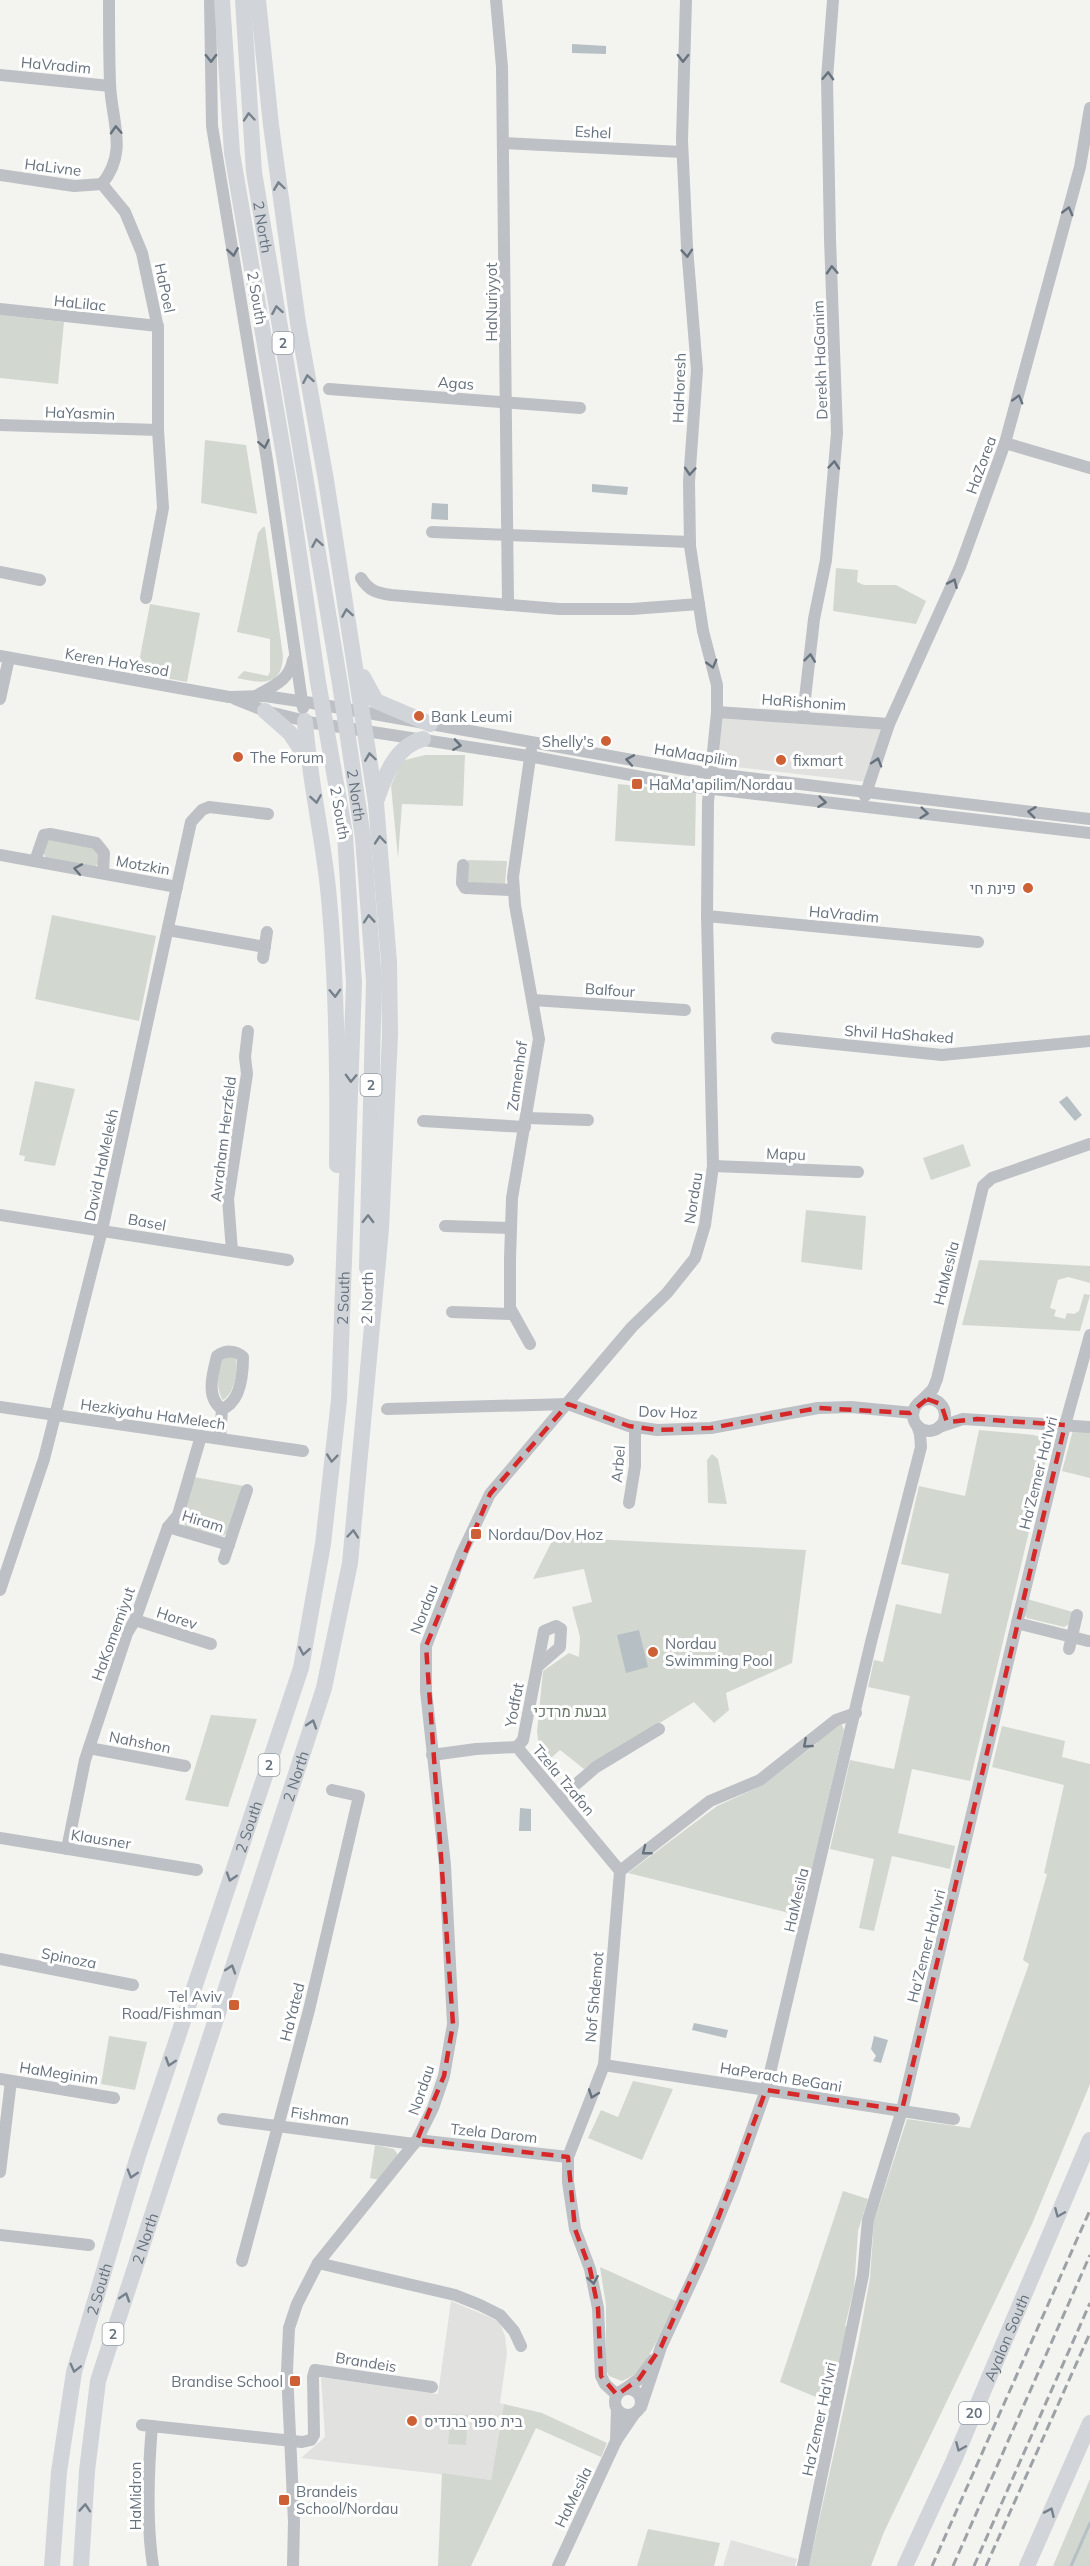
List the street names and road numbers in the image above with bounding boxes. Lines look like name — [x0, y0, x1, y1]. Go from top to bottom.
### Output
street label: HaVradim — [20, 52, 92, 78]
street label: Eshel — [574, 122, 612, 142]
street label: HaLivne — [23, 154, 83, 180]
street label: 2 North — [249, 199, 277, 254]
street label: HaPoel — [150, 261, 180, 315]
street label: HaNuriyyot — [482, 262, 501, 342]
street label: 2 South — [243, 270, 271, 326]
street label: HaLilac — [53, 291, 107, 315]
street label: Derekh HaGanim — [808, 300, 832, 420]
road number: 2 — [272, 332, 294, 354]
street label: HaHoresh — [668, 353, 690, 423]
street label: Agas — [437, 372, 475, 394]
street label: HaYasmin — [44, 402, 116, 424]
street label: HaZorea — [962, 433, 1000, 497]
street label: Keren HaYesod — [64, 644, 170, 680]
street label: HaRishonim — [761, 690, 847, 714]
street label: HaMaapilim — [653, 739, 739, 771]
street label: 2 North — [343, 768, 370, 823]
street label: 2 South — [326, 785, 354, 841]
street label: Motzkin — [115, 851, 171, 879]
street label: HaVradim — [808, 901, 880, 927]
street label: Balfour — [584, 979, 636, 1001]
street label: Shvil HaShaked — [844, 1021, 954, 1047]
street label: Zamenhof — [503, 1039, 531, 1112]
road number: 2 — [360, 1074, 382, 1096]
street label: Avraham Herzfeld — [206, 1075, 240, 1203]
street label: David HaMelekh — [80, 1107, 122, 1223]
street label: Mapu — [766, 1144, 806, 1164]
street label: Nordau — [680, 1171, 706, 1225]
street label: Basel — [126, 1209, 168, 1235]
street label: HaMesila — [929, 1239, 963, 1307]
street label: 2 South — [332, 1271, 353, 1325]
street label: 2 North — [357, 1272, 377, 1324]
street label: Hezkiyahu HaMelech — [79, 1394, 227, 1434]
street label: Dov Hoz — [638, 1401, 698, 1423]
street label: Ha'Zemer Ha'Ivri — [1015, 1414, 1061, 1532]
street label: Arbel — [607, 1445, 629, 1483]
street label: Hiram — [180, 1506, 226, 1536]
street label: Nordau — [406, 1581, 442, 1637]
street label: HaKomemiyut — [87, 1585, 139, 1683]
street label: Horev — [154, 1603, 200, 1633]
street label: Yodfat — [500, 1681, 528, 1730]
street label: Nahshon — [107, 1727, 173, 1757]
street label: Tzela Tzafon — [529, 1741, 599, 1819]
street label: 2 North — [278, 1748, 312, 1804]
road number: 2 — [258, 1754, 280, 1776]
street label: 2 South — [231, 1798, 266, 1855]
street label: Klausner — [70, 1825, 133, 1853]
street label: HaMesila — [779, 1866, 813, 1934]
street label: Ha'Zemer Ha'Ivri — [903, 1887, 949, 2005]
street label: Spinoza — [40, 1943, 98, 1973]
street label: Nof Shdemot — [581, 1951, 607, 2043]
street label: HaYated — [276, 1981, 308, 2043]
street label: HaMeginim — [18, 2057, 100, 2089]
street label: HaPerach BeGani — [719, 2058, 843, 2096]
street label: Nordau — [404, 2062, 438, 2118]
street label: Fishman — [289, 2102, 351, 2130]
street label: Tzela Darom — [450, 2119, 538, 2147]
street label: 2 North — [127, 2210, 162, 2266]
street label: 2 South — [82, 2261, 115, 2317]
street label: Ayalon South — [979, 2291, 1033, 2384]
road number: 2 — [102, 2323, 124, 2345]
street label: Brandeis — [334, 2348, 398, 2376]
street label: Ha'Zemer Ha'Ivri — [798, 2360, 840, 2478]
road number: 20 — [959, 2402, 989, 2424]
street label: HaMidron — [126, 2462, 145, 2530]
street label: HaMesila — [550, 2464, 596, 2530]

